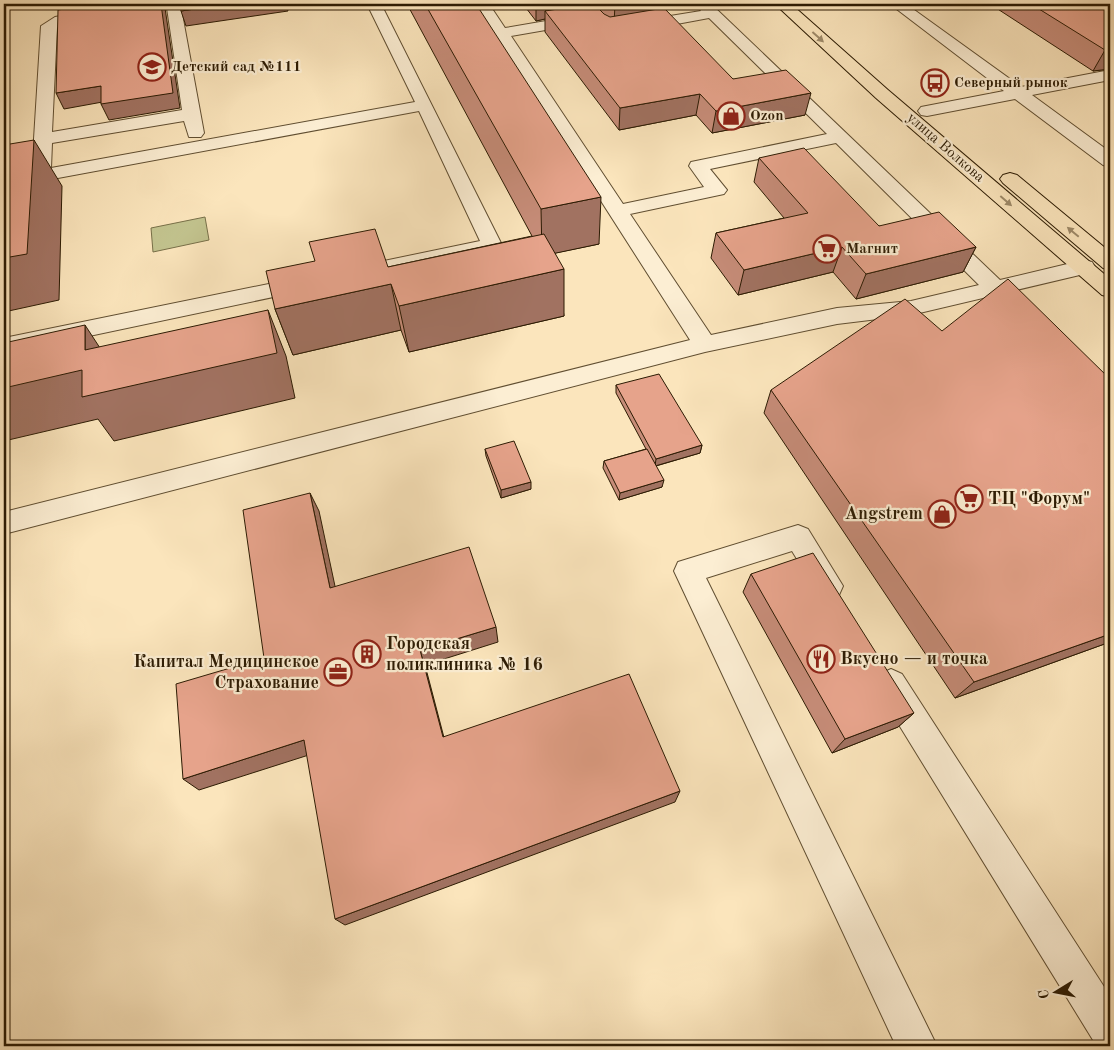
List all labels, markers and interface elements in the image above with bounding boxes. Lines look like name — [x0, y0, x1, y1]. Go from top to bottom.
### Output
one-way arrow — [812, 31, 825, 42]
school or university icon: Детский сад №111 — [137, 52, 167, 82]
place label: Детский сад №111 — [171, 60, 301, 75]
bus stop icon: Северный рынок — [920, 68, 950, 98]
place label: Северный рынок — [954, 76, 1068, 91]
shop icon: Ozon — [716, 101, 746, 131]
place label: Ozon — [750, 109, 783, 124]
street label: улица Волкова — [903, 110, 987, 186]
one-way arrow — [1000, 195, 1012, 207]
one-way arrow — [1066, 226, 1079, 237]
supermarket icon: Магнит — [812, 234, 842, 264]
place label: Магнит — [846, 242, 898, 257]
supermarket icon: ТЦ "Форум" — [954, 484, 984, 514]
place label: ТЦ "Форум" — [988, 490, 1090, 508]
shop icon: Angstrem — [927, 499, 957, 529]
place label: Angstrem — [844, 505, 923, 523]
place label: Городская поликлиника № 16 — [386, 635, 543, 674]
building icon: Городская поликлиника № 16 — [352, 639, 382, 669]
restaurant icon: Вкусно — и точка — [806, 644, 836, 674]
place label: Вкусно — и точка — [840, 650, 988, 668]
place label: Капитал Медицинское Страхование — [133, 653, 319, 692]
office icon: Капитал Медицинское Страхование — [323, 657, 353, 687]
north arrow — [1032, 968, 1082, 1018]
text: С — [1036, 988, 1052, 1000]

